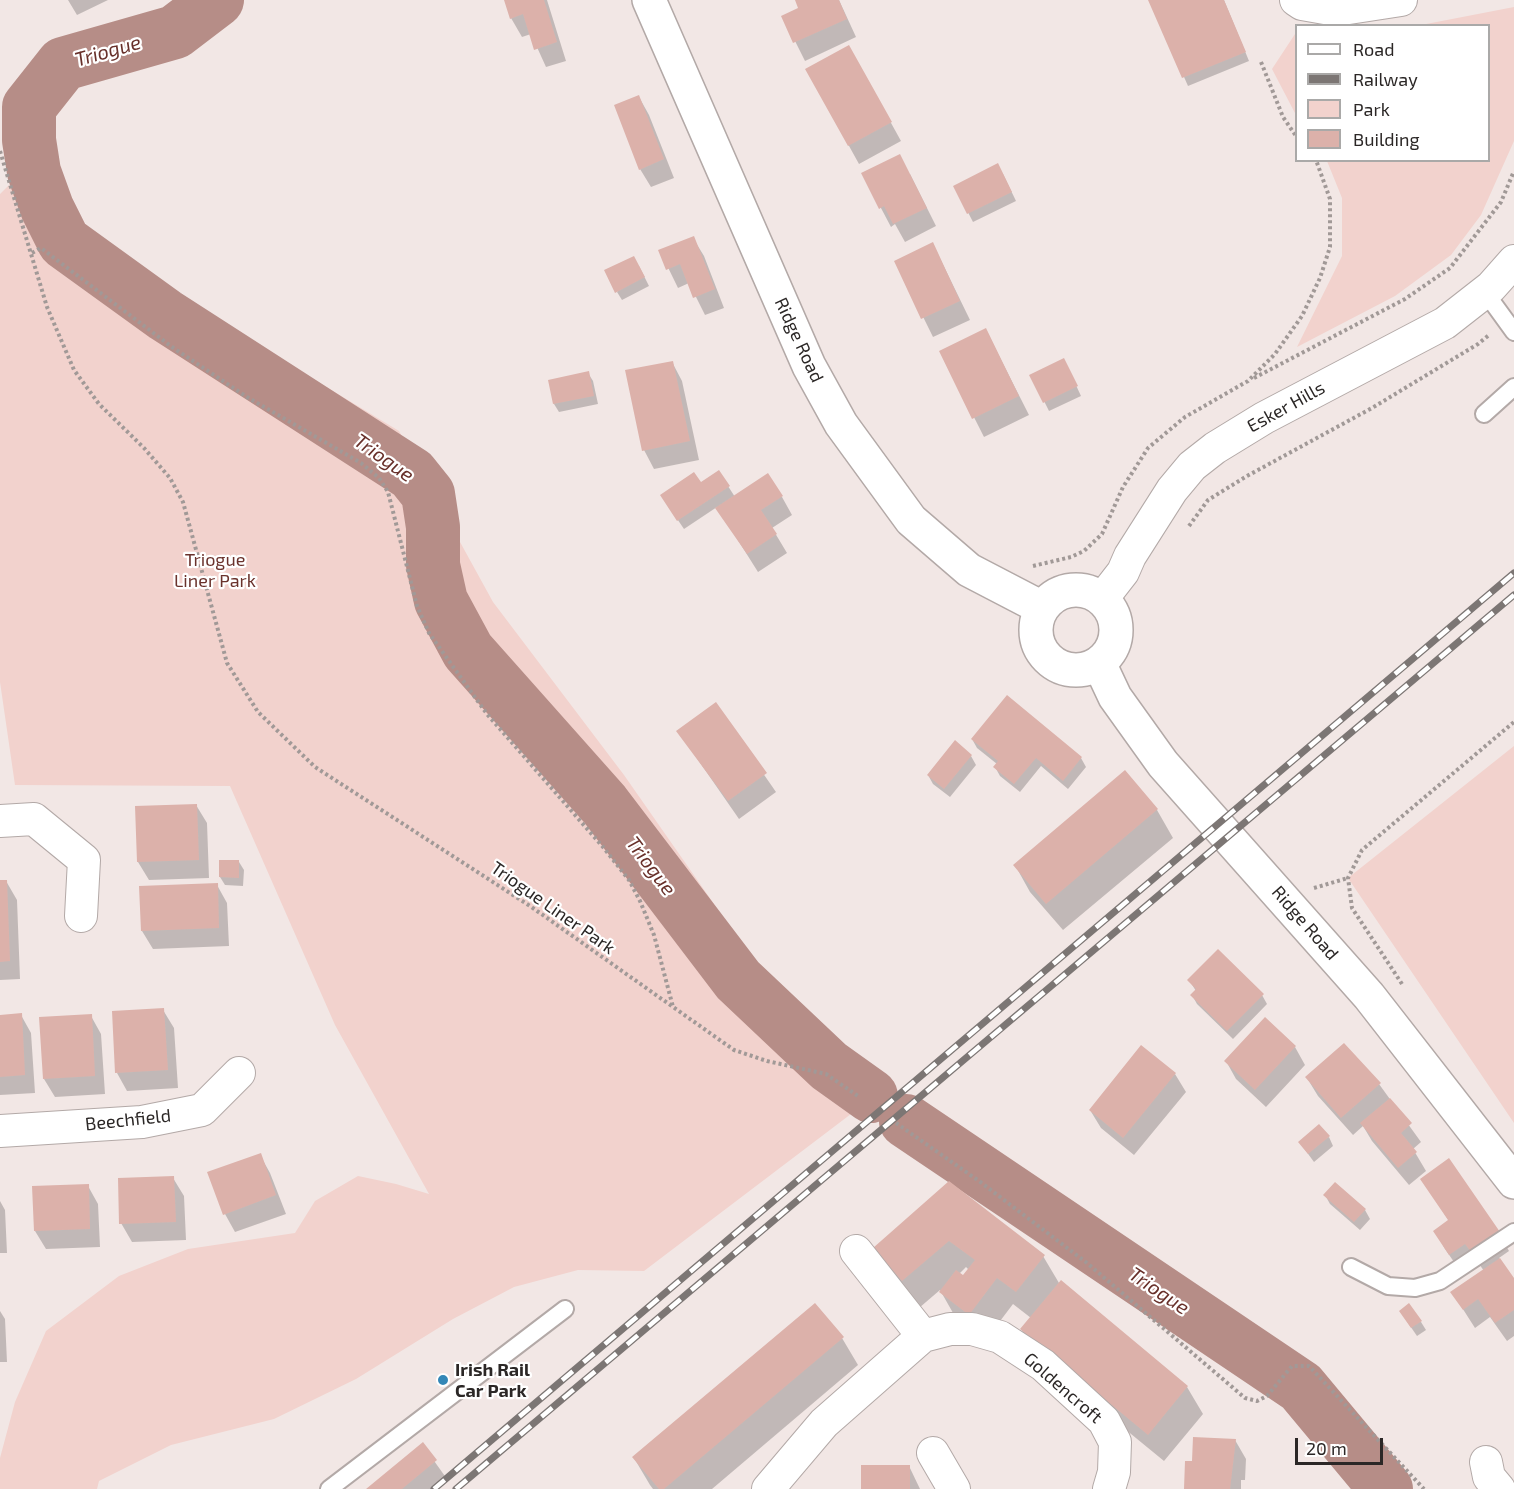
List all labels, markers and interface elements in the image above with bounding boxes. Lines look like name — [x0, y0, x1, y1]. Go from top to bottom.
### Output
legend — [1295, 24, 1490, 162]
water label: Triogue — [72, 30, 144, 72]
text: Road — [1353, 38, 1394, 60]
text: Railway — [1353, 68, 1418, 90]
text: Park — [1353, 98, 1390, 120]
text: Building — [1353, 128, 1420, 150]
street label: Ridge Road — [770, 294, 828, 386]
street label: Esker Hills — [1243, 377, 1329, 437]
water label: Triogue — [349, 429, 419, 487]
park label: Triogue Liner Park — [174, 549, 256, 592]
water label: Triogue — [621, 832, 681, 900]
street label: Triogue Liner Park — [487, 857, 619, 959]
street label: Ridge Road — [1267, 882, 1343, 964]
street label: Beechfield — [84, 1105, 172, 1135]
water label: Triogue — [1124, 1262, 1194, 1320]
street label: Goldencroft — [1019, 1348, 1107, 1428]
place label: Irish Rail Car Park — [455, 1359, 530, 1402]
marker: Irish Rail Car Park — [436, 1373, 450, 1387]
scale bar — [1298, 1426, 1386, 1464]
text: 20 m — [1306, 1437, 1347, 1459]

